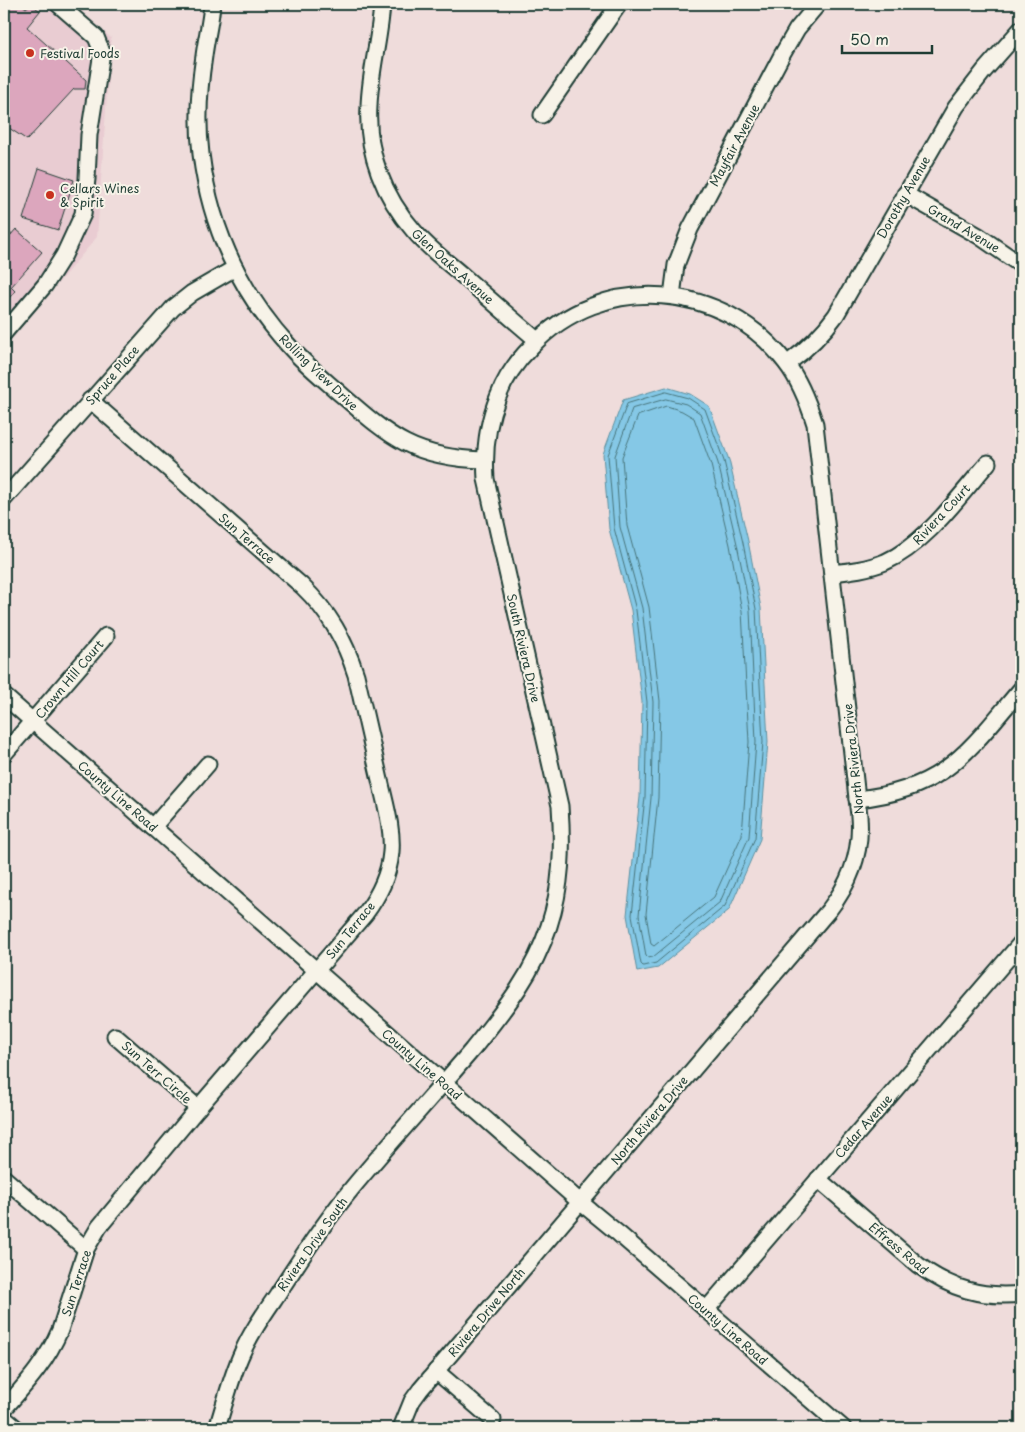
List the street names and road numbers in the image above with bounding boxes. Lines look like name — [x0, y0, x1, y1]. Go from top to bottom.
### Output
street label: Mayfair Avenue — [705, 100, 763, 189]
street label: Dorothy Avenue — [872, 152, 934, 242]
street label: Grand Avenue — [925, 199, 1004, 257]
street label: Glen Oaks Avenue — [408, 224, 498, 308]
street label: Rolling View Drive — [276, 330, 362, 414]
street label: Spruce Place — [81, 341, 143, 409]
street label: Riviera Court — [908, 480, 974, 548]
street label: Sun Terrace — [215, 508, 279, 568]
street label: South Riviera Drive — [503, 592, 545, 704]
street label: Crown Hill Court — [31, 636, 107, 722]
street label: North Riviera Drive — [838, 703, 868, 815]
street label: County Line Road — [74, 756, 162, 836]
street label: Sun Terrace — [321, 897, 379, 963]
street label: County Line Road — [378, 1024, 466, 1104]
street label: Sun Terr Circle — [118, 1036, 196, 1108]
street label: North Riviera Drive — [606, 1072, 692, 1168]
street label: Cedar Avenue — [830, 1090, 896, 1162]
street label: Riviera Drive South — [273, 1193, 351, 1295]
street label: Effress Road — [865, 1218, 933, 1278]
street label: Sun Terrace — [57, 1247, 95, 1319]
street label: Riviera Drive North — [443, 1264, 529, 1360]
street label: County Line Road — [684, 1289, 772, 1369]

